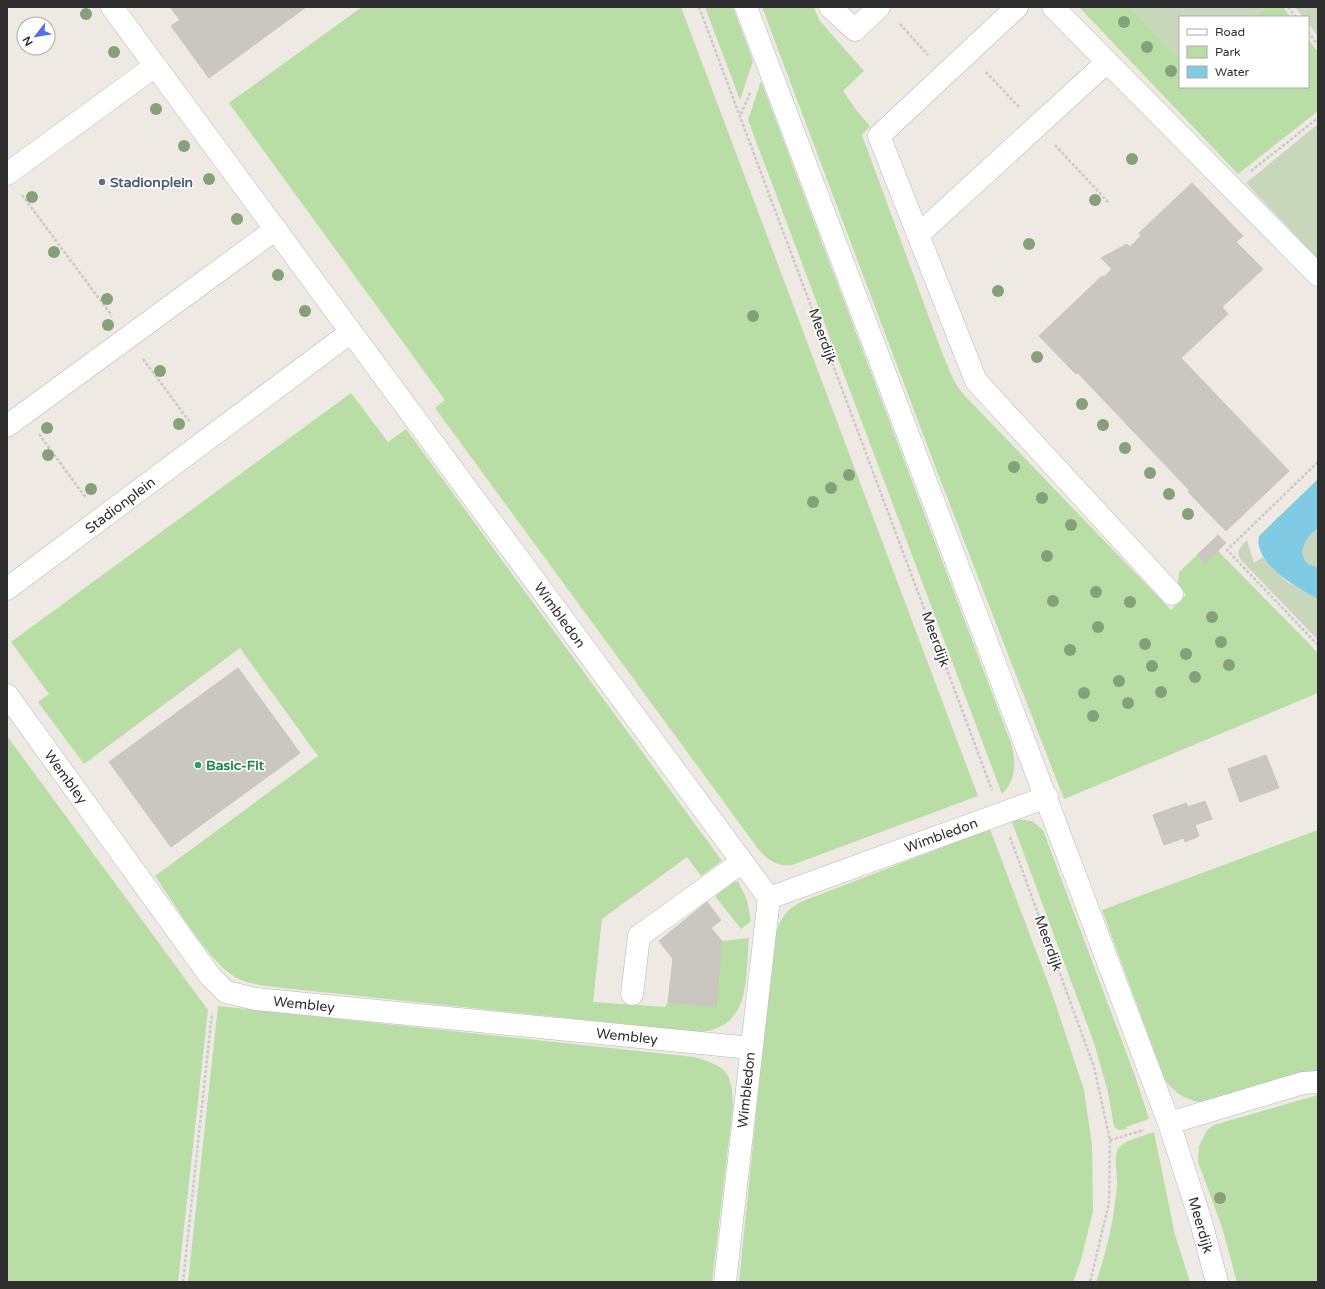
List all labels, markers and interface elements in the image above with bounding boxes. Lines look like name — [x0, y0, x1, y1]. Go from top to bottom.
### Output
north arrow — [16, 16, 56, 56]
legend — [1179, 16, 1309, 88]
text: Road — [1215, 25, 1245, 39]
text: N — [20, 34, 36, 48]
text: Park — [1215, 45, 1241, 59]
text: Water — [1215, 65, 1250, 79]
place label: Stadionplein — [110, 174, 193, 191]
marker: Stadionplein — [97, 177, 107, 187]
street label: Meerdijk — [805, 306, 841, 367]
street label: Stadionplein — [82, 474, 159, 537]
street label: Wimbledon — [530, 579, 589, 651]
street label: Meerdijk — [918, 609, 954, 670]
street label: Wembley — [40, 747, 91, 808]
place label: Basic-Fit — [206, 757, 265, 774]
marker: Basic-Fit — [193, 760, 203, 770]
street label: Wimbledon — [902, 814, 980, 857]
street label: Meerdijk — [1031, 913, 1067, 974]
street label: Wembley — [272, 993, 336, 1016]
street label: Wembley — [595, 1025, 659, 1048]
street label: Wimbledon — [734, 1051, 759, 1129]
street label: Meerdijk — [1184, 1195, 1217, 1256]

